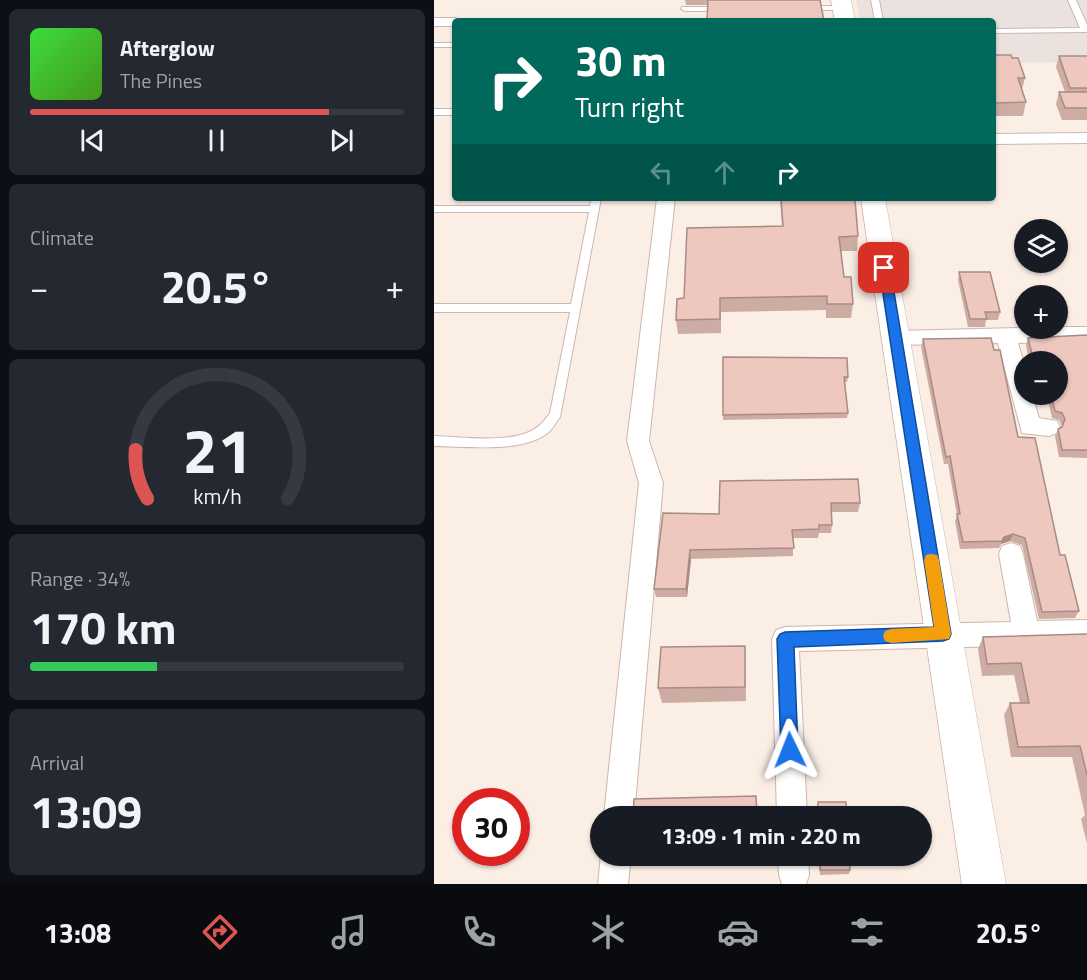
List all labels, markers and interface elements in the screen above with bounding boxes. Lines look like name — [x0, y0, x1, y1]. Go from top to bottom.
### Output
text: 30 m — [575, 28, 667, 92]
text: Afterglow — [120, 31, 215, 65]
icon: right — [476, 42, 554, 120]
text: The Pines — [120, 65, 202, 96]
text: Turn right — [575, 86, 684, 127]
icon: previous — [76, 124, 109, 157]
icon: pause — [200, 124, 233, 157]
icon: next — [325, 124, 358, 157]
icon: left — [645, 156, 678, 189]
icon: ahead — [708, 156, 741, 189]
icon: right — [771, 156, 804, 189]
map controls — [1014, 219, 1068, 405]
button: layers — [1014, 219, 1068, 273]
text: Climate — [30, 222, 94, 253]
pin — [858, 242, 909, 293]
icon: arrive — [867, 251, 900, 284]
text: 20.5° — [161, 252, 273, 320]
text: − — [30, 262, 48, 312]
text: + — [386, 262, 404, 312]
button: + — [1014, 285, 1068, 339]
button: − — [1014, 351, 1068, 405]
text: 21 — [182, 402, 252, 497]
text: km/h — [193, 480, 241, 512]
text: Range · 34% — [30, 563, 130, 594]
text: 170 km — [30, 593, 176, 661]
position arrow — [758, 718, 822, 782]
text: Arrival — [30, 747, 84, 778]
text: 13:09 — [30, 777, 142, 845]
speed limit sign: 30 — [452, 788, 530, 866]
text: 13:09 · 1 min · 220 m — [661, 819, 861, 853]
icon: directions — [199, 911, 241, 953]
icon: music — [328, 911, 370, 953]
icon: phone — [458, 911, 500, 953]
icon: climate — [587, 911, 629, 953]
icon: car — [717, 911, 759, 953]
icon: filters — [846, 911, 888, 953]
text: 13:08 — [44, 912, 111, 953]
text: 20.5° — [976, 912, 1043, 953]

